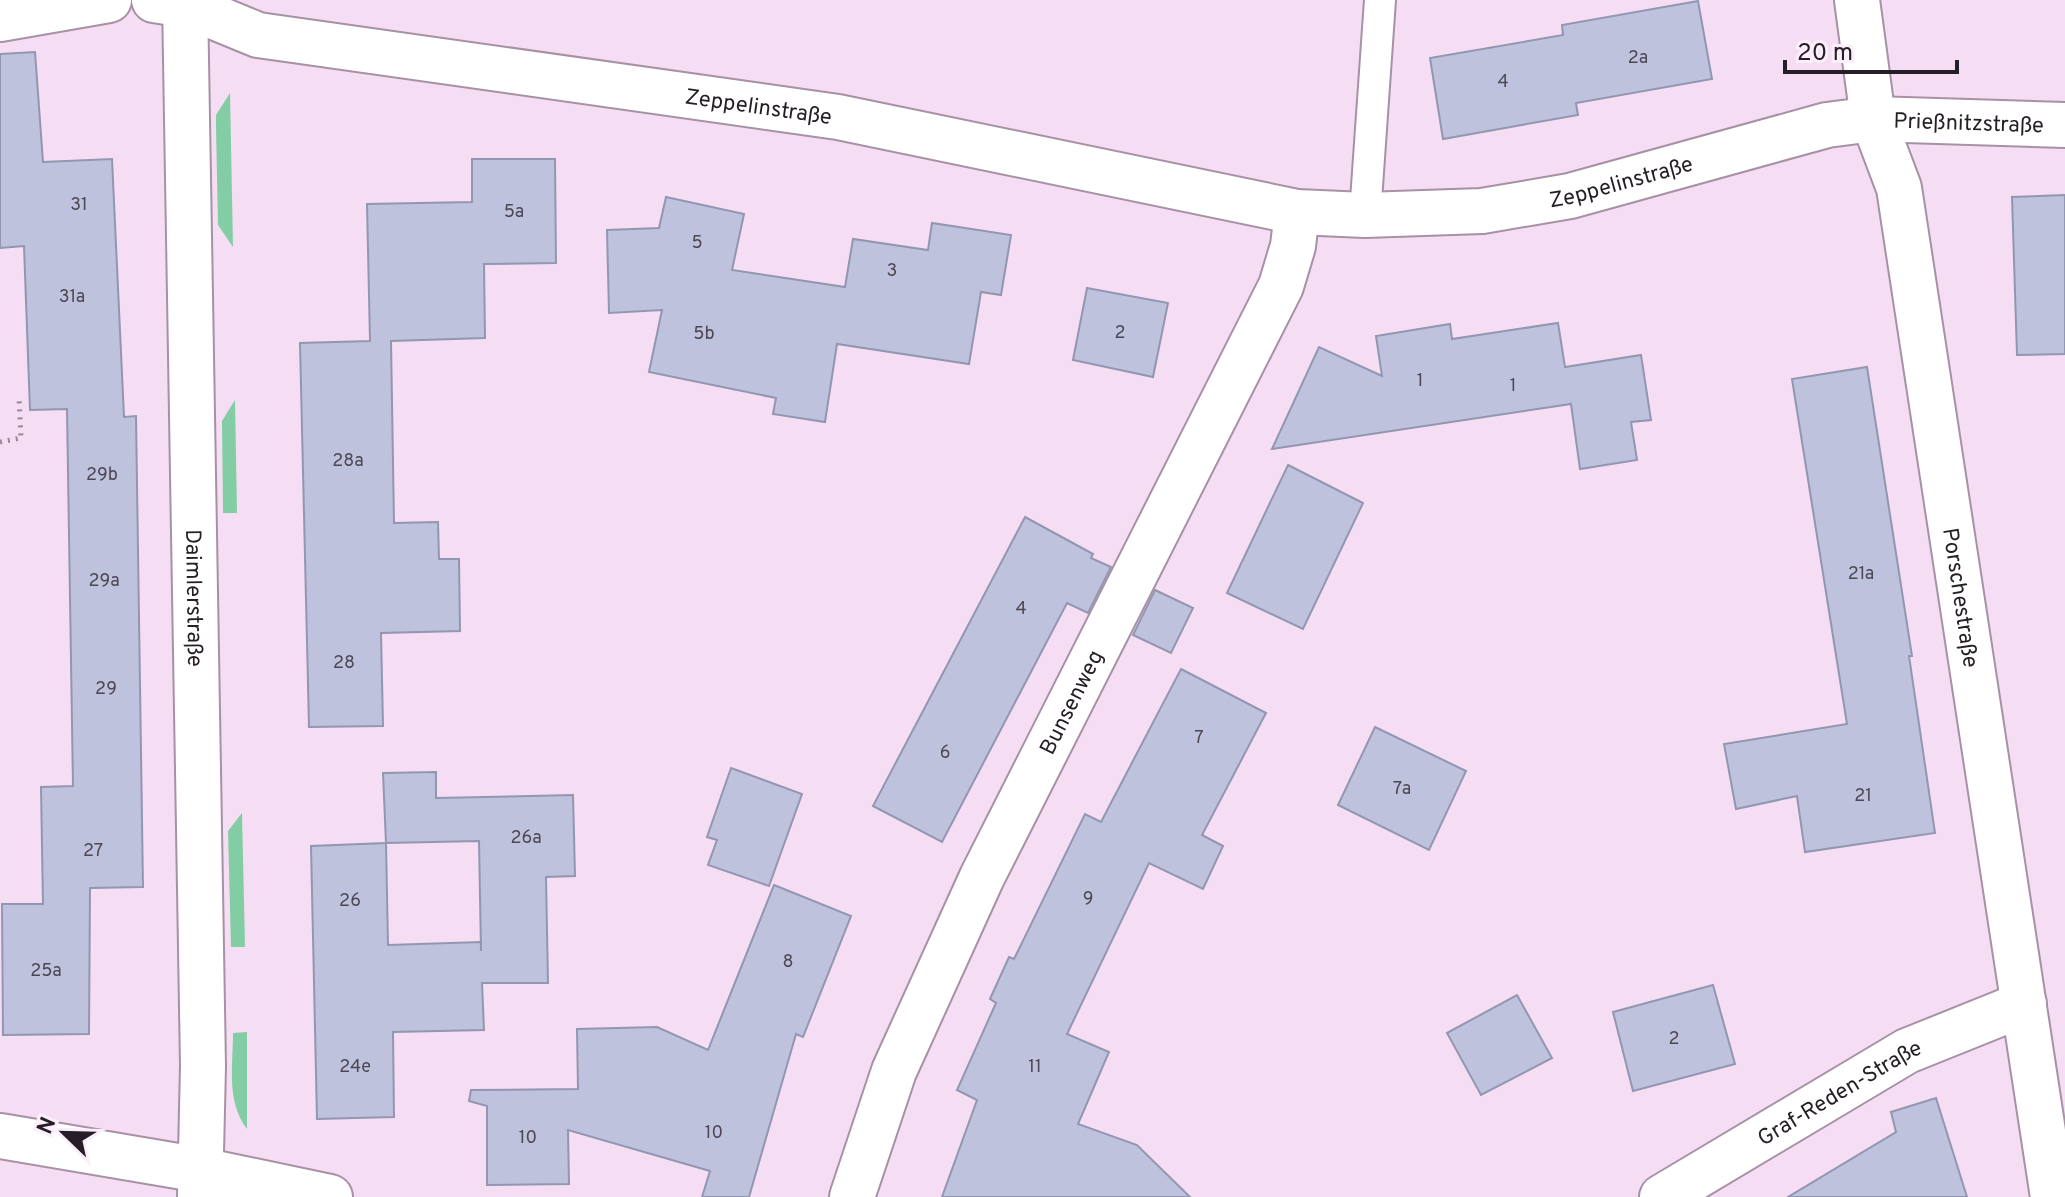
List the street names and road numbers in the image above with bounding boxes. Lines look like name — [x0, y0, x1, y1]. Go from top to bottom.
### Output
street label: Zeppelinstraße — [683, 85, 833, 132]
street label: Prießnitzstraße — [1893, 109, 2044, 140]
street label: Zeppelinstraße — [1547, 152, 1696, 215]
street label: Porschestraße — [1935, 526, 1983, 670]
street label: Daimlerstraße — [178, 529, 207, 667]
street label: Bunsenweg — [1035, 646, 1111, 760]
street label: Graf-Reden-Straße — [1753, 1036, 1926, 1153]

